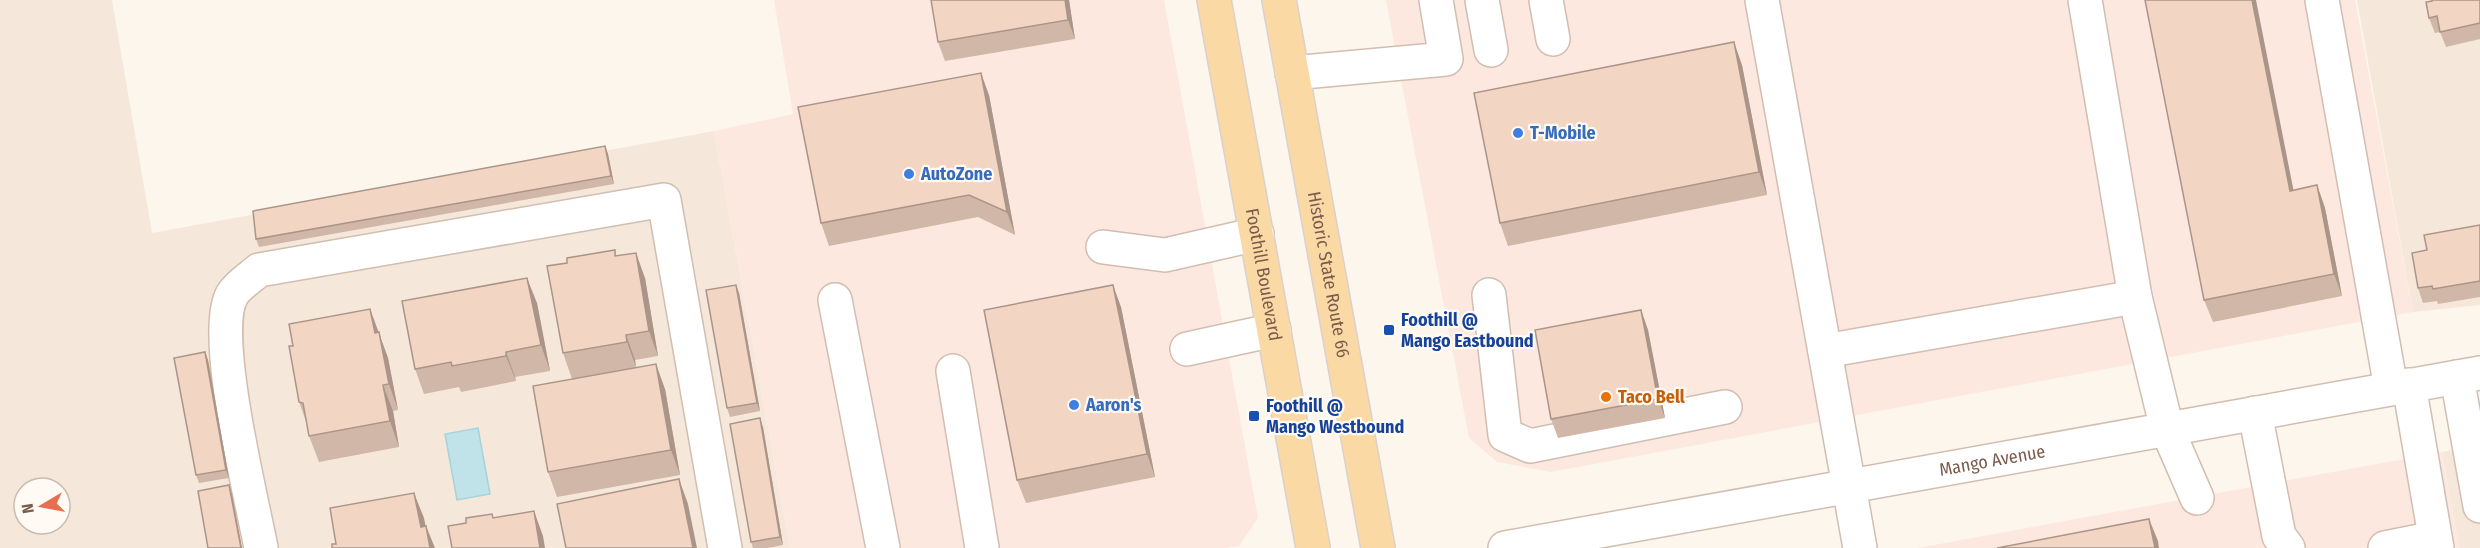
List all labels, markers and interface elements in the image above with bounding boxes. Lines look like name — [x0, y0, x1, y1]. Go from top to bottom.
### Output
place label: T-Mobile — [1530, 122, 1596, 144]
marker: T-Mobile — [1511, 126, 1525, 140]
place label: AutoZone — [920, 163, 992, 185]
marker: AutoZone — [902, 167, 916, 181]
street label: Historic State Route 66 — [1303, 190, 1354, 359]
street label: Foothill Boulevard — [1241, 207, 1286, 343]
place label: Foothill @ Mango Eastbound — [1401, 309, 1534, 352]
marker: Foothill @ Mango Eastbound — [1382, 323, 1396, 337]
place label: Taco Bell — [1618, 386, 1685, 408]
marker: Taco Bell — [1599, 390, 1613, 404]
place label: Aaron's — [1085, 394, 1142, 416]
place label: Foothill @ Mango Westbound — [1266, 395, 1404, 438]
marker: Aaron's — [1067, 398, 1081, 412]
marker: Foothill @ Mango Westbound — [1247, 409, 1261, 423]
street label: Mango Avenue — [1938, 440, 2047, 481]
north arrow — [12, 476, 72, 536]
text: N — [18, 502, 38, 515]

